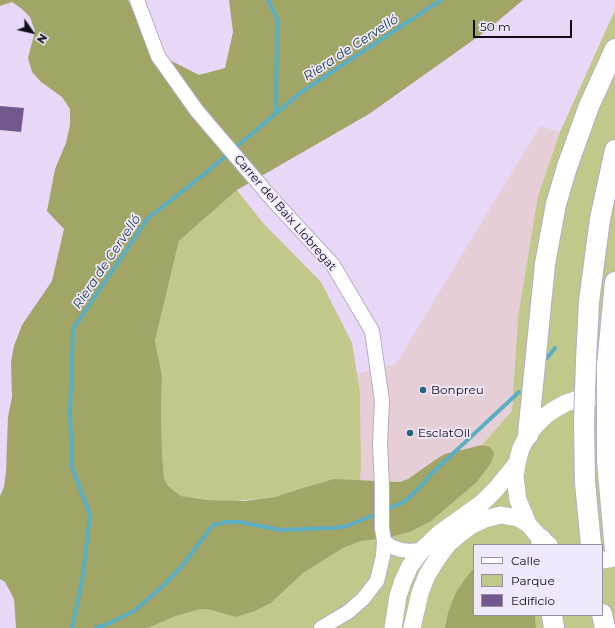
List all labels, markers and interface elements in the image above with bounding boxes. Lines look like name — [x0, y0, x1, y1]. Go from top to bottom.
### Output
water label: Riera de Cervelló — [301, 11, 401, 85]
north arrow — [12, 12, 52, 52]
scale bar — [475, 12, 574, 38]
text: 50 m — [480, 19, 511, 34]
text: N — [34, 31, 50, 46]
street label: Carrer del Baix Llobregat — [231, 152, 339, 274]
water label: Riera de Cervelló — [70, 212, 144, 312]
place label: Bonpreu — [431, 383, 484, 397]
marker: Bonpreu — [418, 385, 428, 395]
place label: EsclatOil — [418, 426, 470, 440]
marker: EsclatOil — [405, 428, 415, 438]
legend — [473, 544, 603, 616]
text: Calle — [511, 553, 540, 568]
text: Parque — [511, 573, 555, 588]
text: Edificio — [511, 593, 555, 608]

